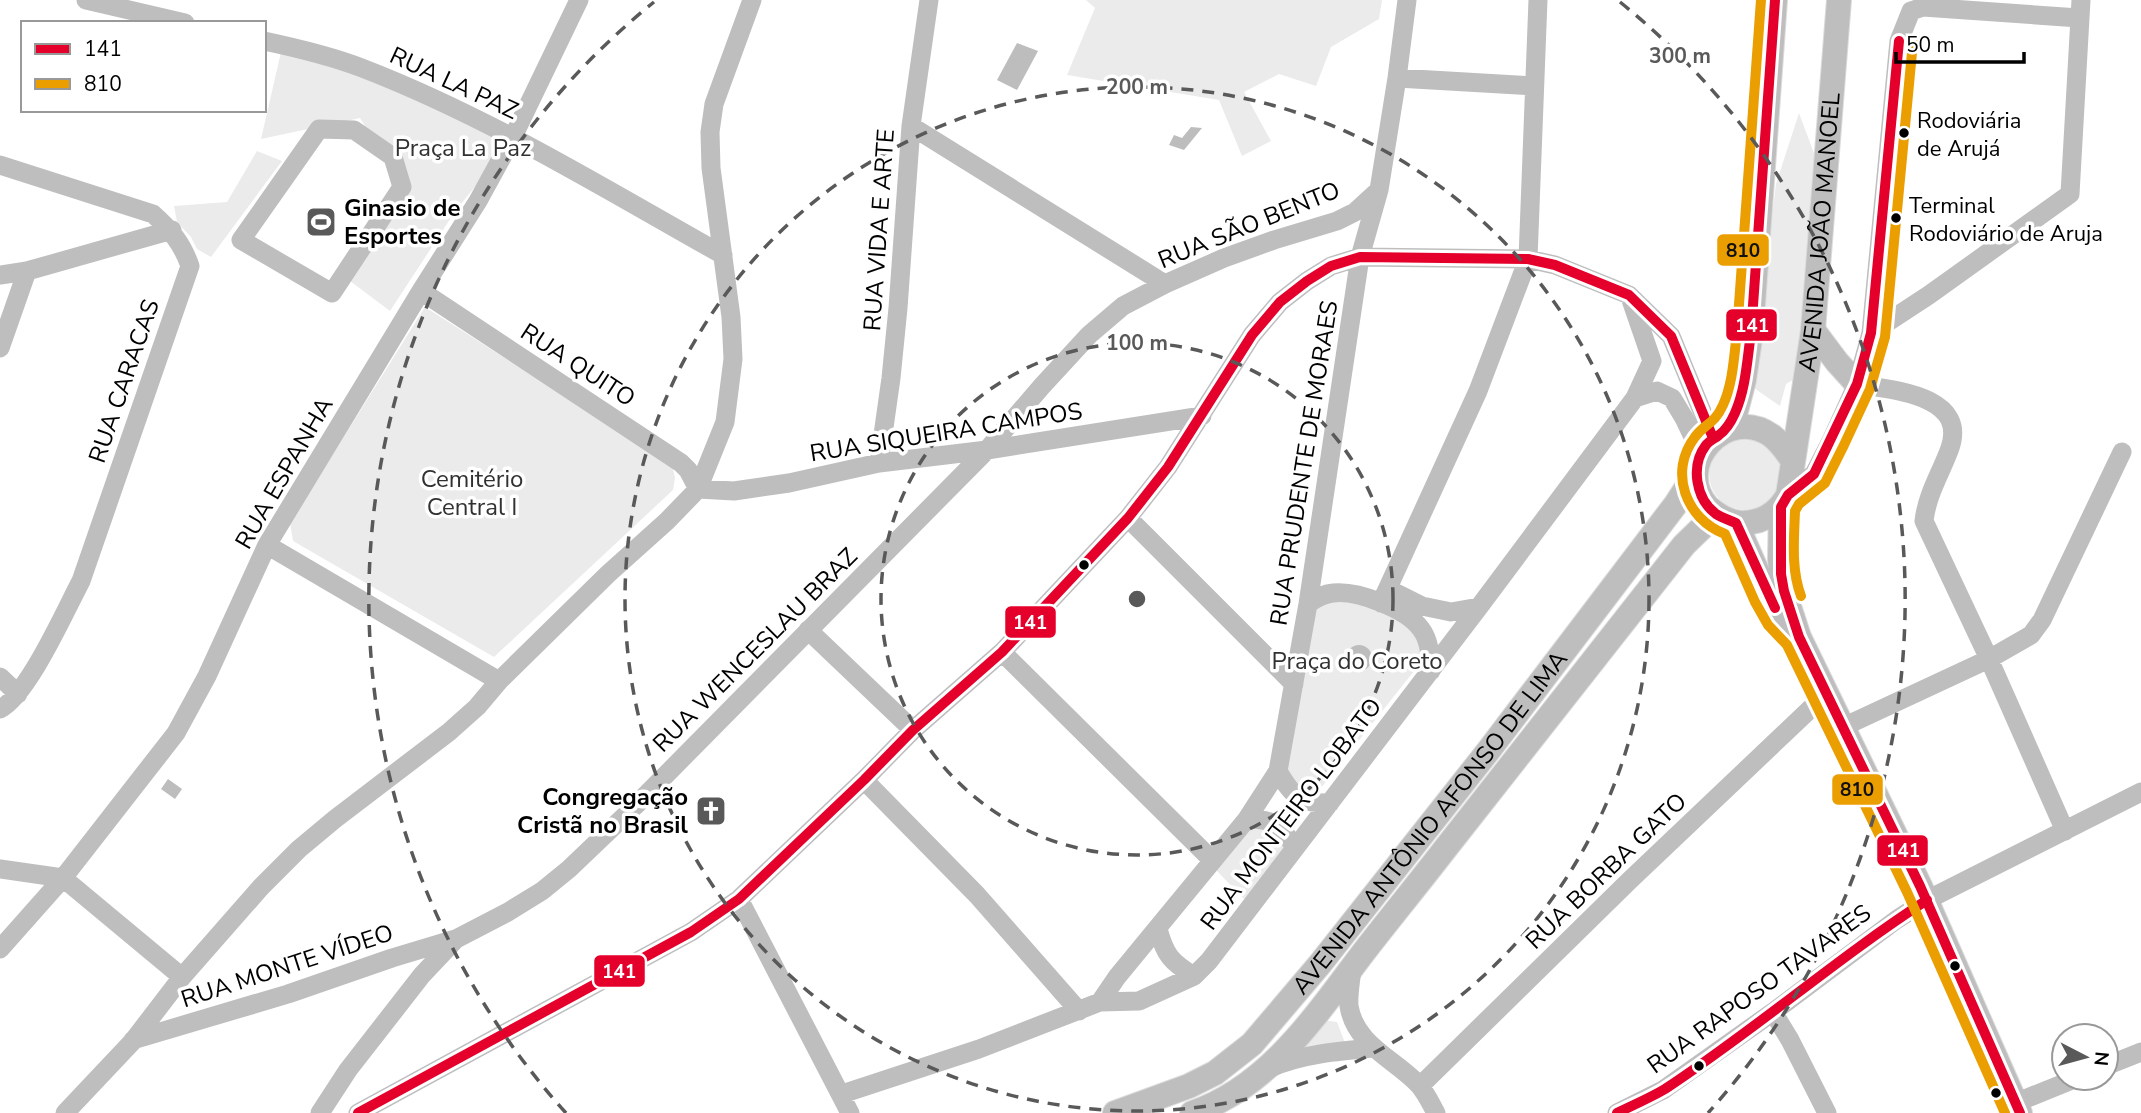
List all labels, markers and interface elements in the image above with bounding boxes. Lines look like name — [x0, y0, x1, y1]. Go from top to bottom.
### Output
legend — [21, 21, 266, 112]
scale bar — [1896, 21, 2024, 65]
text: 50 m — [1906, 31, 1955, 59]
text: 141 — [84, 35, 122, 63]
street label: RUA LA PAZ — [385, 39, 523, 127]
text: 300 m — [1649, 42, 1711, 70]
text: 810 — [84, 70, 122, 98]
text: 200 m — [1106, 73, 1168, 101]
street label: AVENIDA JOÃO MANOEL — [1791, 91, 1848, 375]
place label: Rodoviária de Arujá — [1917, 106, 2021, 164]
marker: Rodoviária de Arujá — [1897, 126, 1911, 140]
street label: RUA VIDA E ARTE — [856, 128, 902, 332]
park label: Praça La Paz — [395, 132, 531, 164]
street label: RUA SÃO BENTO — [1153, 174, 1345, 276]
place label: Terminal Rodoviário de Aruja — [1909, 191, 2103, 249]
place label: Ginasio de Esportes — [344, 192, 461, 252]
sports icon: Ginasio de Esportes — [304, 205, 338, 239]
marker: Terminal Rodoviário de Aruja — [1889, 211, 1903, 225]
line badge: 810 — [1716, 233, 1770, 267]
text: 810 — [1726, 238, 1760, 264]
street label: RUA CARACAS — [81, 295, 167, 467]
street label: RUA PRUDENTE DE MORAES — [1262, 298, 1346, 628]
line badge: 141 — [1725, 308, 1778, 342]
text: 141 — [1735, 313, 1769, 339]
street label: RUA QUITO — [514, 316, 642, 414]
text: 100 m — [1106, 329, 1168, 357]
street label: RUA ESPANHA — [228, 391, 341, 555]
street label: RUA SIQUEIRA CAMPOS — [808, 395, 1084, 469]
park label: Cemitério Central I — [421, 463, 523, 523]
street label: RUA WENCESLAU BRAZ — [646, 541, 864, 759]
unlabelled marker — [1077, 558, 1091, 572]
centre of rings — [1125, 587, 1149, 611]
line badge: 141 — [1004, 605, 1057, 639]
text: 141 — [1013, 610, 1047, 636]
street label: AVENIDA ANTÔNIO AFONSO DE LIMA — [1285, 644, 1575, 1001]
park label: Praça do Coreto — [1271, 645, 1443, 677]
street label: RUA MONTEIRO LOBATO — [1193, 691, 1389, 937]
line badge: 810 — [1831, 773, 1884, 806]
text: 810 — [1840, 777, 1874, 803]
place label: Congregação Cristã no Brasil — [517, 781, 688, 841]
street label: RUA BORBA GATO — [1519, 786, 1693, 956]
church icon: Congregação Cristã no Brasil — [694, 794, 728, 828]
line badge: 141 — [1876, 834, 1929, 867]
text: 141 — [1886, 838, 1920, 864]
street label: RUA RAPOSO TAVARES — [1641, 897, 1877, 1081]
street label: RUA MONTE VÍDEO — [177, 917, 397, 1015]
line badge: 141 — [593, 954, 646, 988]
text: 141 — [602, 959, 636, 985]
unlabelled marker — [1948, 959, 1962, 973]
north arrow — [2050, 1022, 2120, 1092]
text: N — [2087, 1050, 2115, 1067]
unlabelled marker — [1692, 1059, 1706, 1073]
unlabelled marker — [1989, 1086, 2003, 1100]

